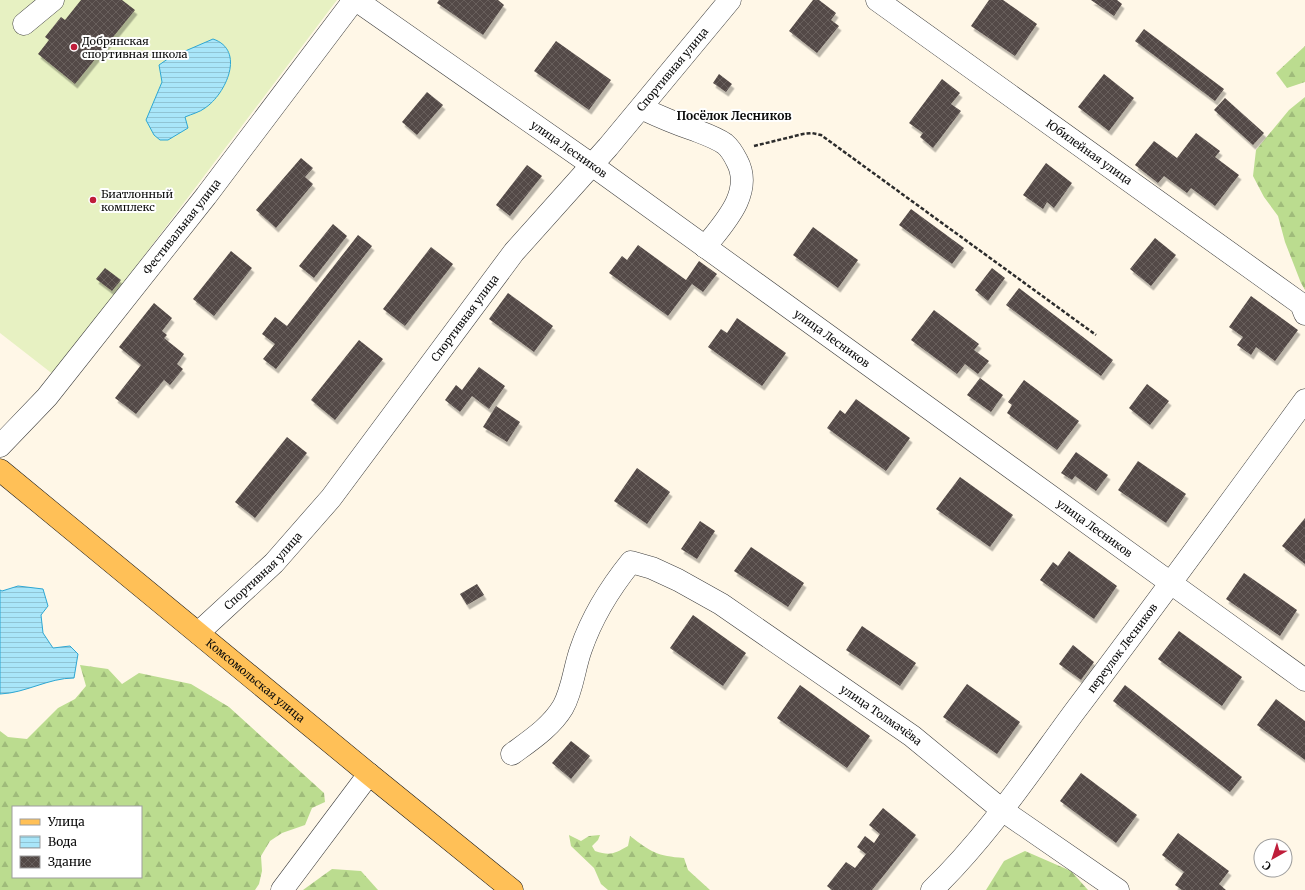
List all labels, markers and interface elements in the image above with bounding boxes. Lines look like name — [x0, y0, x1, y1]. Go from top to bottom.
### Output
street label: Спортивная улица — [634, 25, 711, 114]
place label: Добрянская спортивная школа — [82, 34, 188, 61]
marker: Добрянская спортивная школа — [69, 42, 79, 52]
district label: Посёлок Лесников — [676, 108, 792, 123]
street label: улица Лесников — [528, 117, 610, 181]
street label: Юбилейная улица — [1043, 117, 1135, 188]
street label: Фестивальная улица — [140, 176, 223, 277]
place label: Биатлонный комплекс — [101, 187, 173, 214]
marker: Биатлонный комплекс — [88, 195, 98, 205]
street label: Спортивная улица — [428, 272, 502, 364]
street label: улица Лесников — [791, 306, 873, 371]
street label: улица Лесников — [1054, 496, 1136, 560]
street label: Спортивная улица — [221, 529, 305, 613]
street label: переулок Лесников — [1084, 600, 1161, 696]
street label: Комсомольская улица — [203, 636, 308, 725]
street label: улица Толмачёва — [838, 682, 925, 748]
legend — [12, 806, 142, 878]
text: Улица — [47, 814, 85, 829]
text: Вода — [48, 834, 78, 849]
north arrow — [1253, 838, 1293, 878]
text: Здание — [48, 854, 91, 869]
text: С — [1259, 858, 1274, 874]

